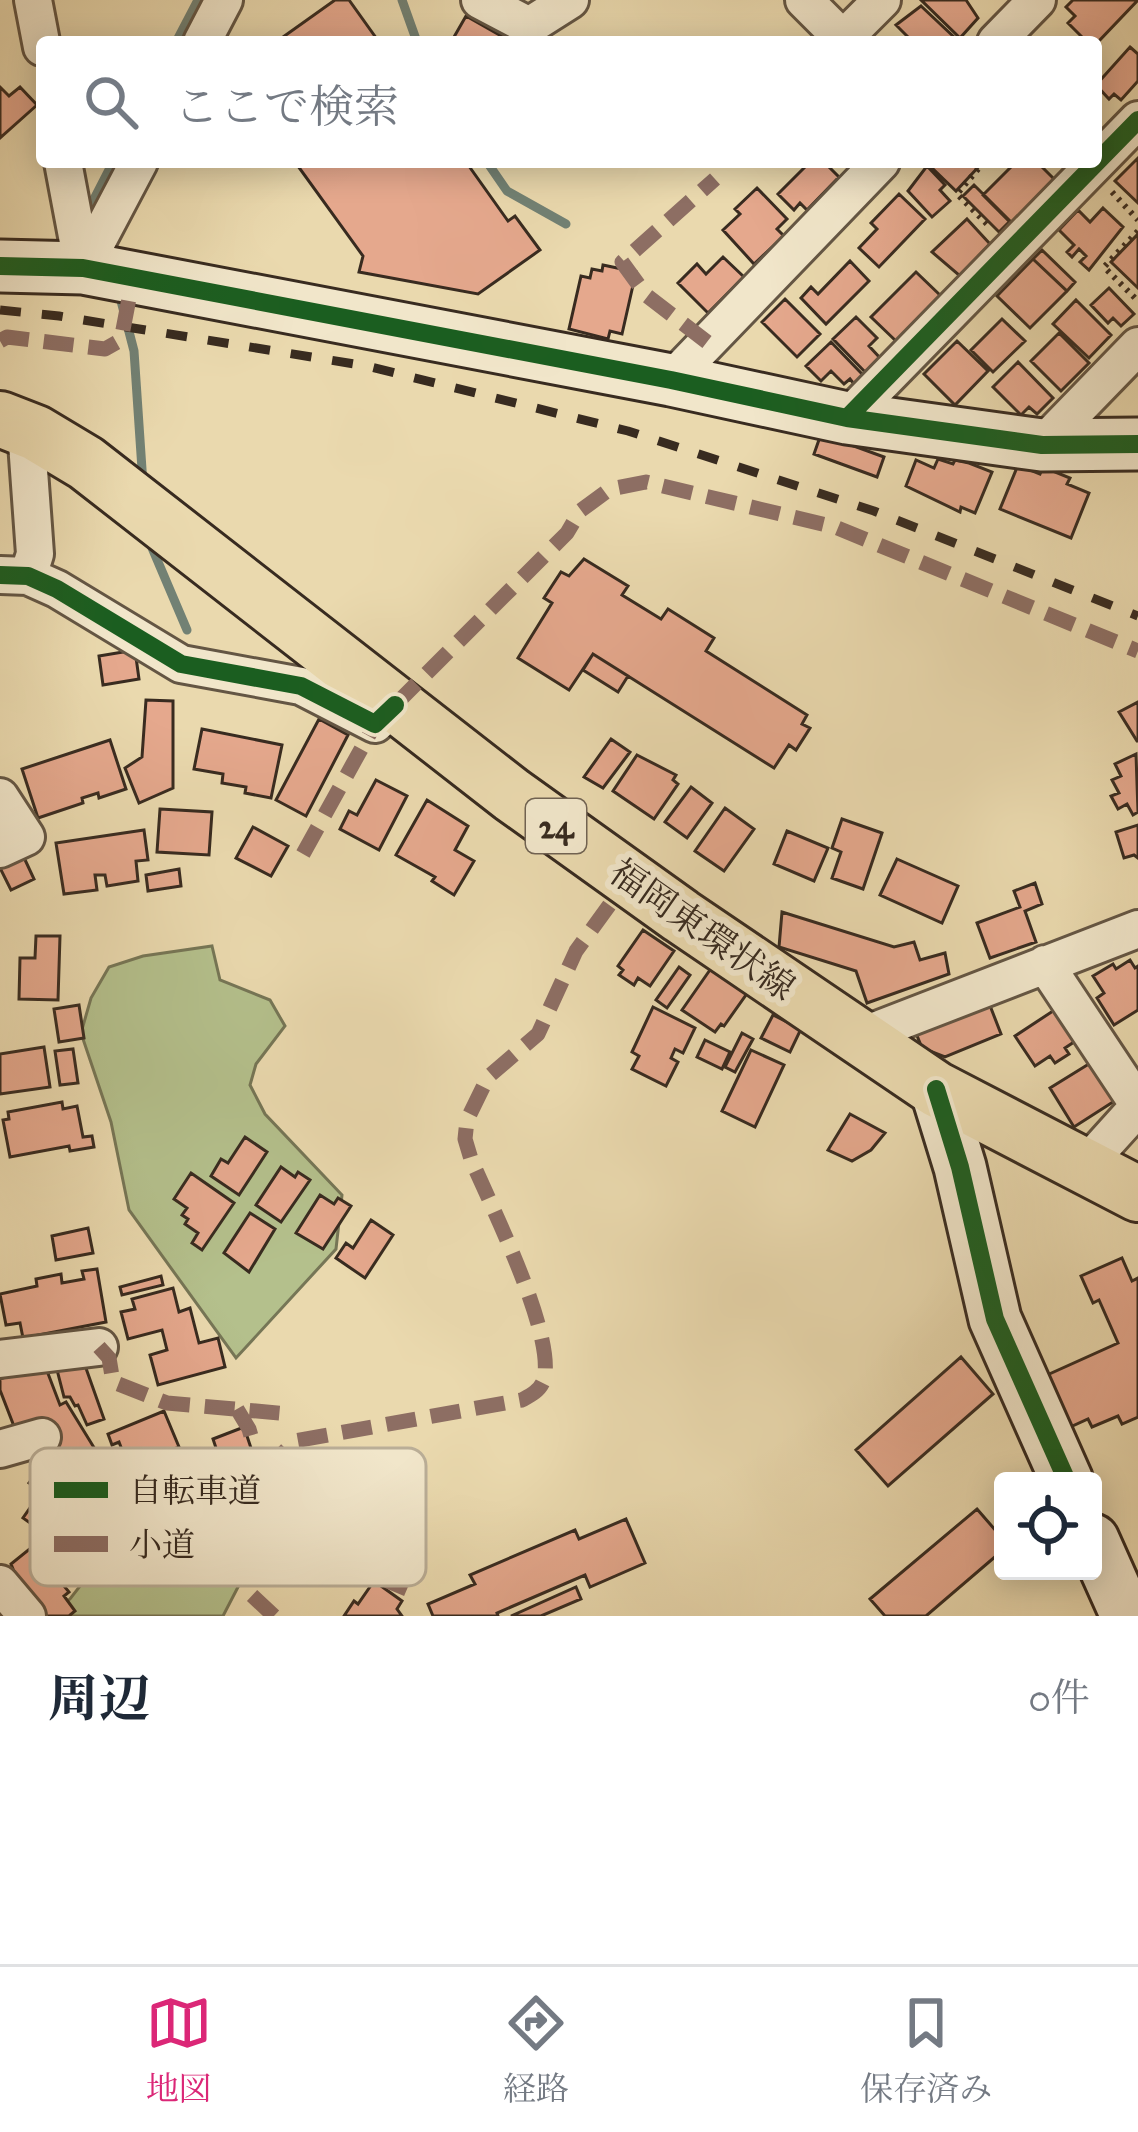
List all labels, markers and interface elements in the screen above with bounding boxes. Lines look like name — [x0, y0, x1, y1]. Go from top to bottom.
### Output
search box — [36, 36, 1102, 168]
icon: search — [78, 69, 144, 135]
text: ここで検索 — [174, 79, 399, 134]
road number: 24 — [526, 799, 586, 853]
street label: 福岡東環状線 — [601, 850, 804, 1010]
legend — [30, 1448, 426, 1586]
text: 自転車道 — [129, 1471, 261, 1511]
map controls — [994, 1472, 1102, 1580]
button: locate — [994, 1472, 1102, 1580]
text: 小道 — [129, 1525, 195, 1565]
text: 周辺 — [48, 1668, 150, 1730]
text: 0件 — [1028, 1674, 1090, 1722]
tab: 地図 — [146, 1990, 212, 2109]
tab: 経路 — [503, 1990, 569, 2109]
tab: 保存済み — [860, 1990, 992, 2109]

